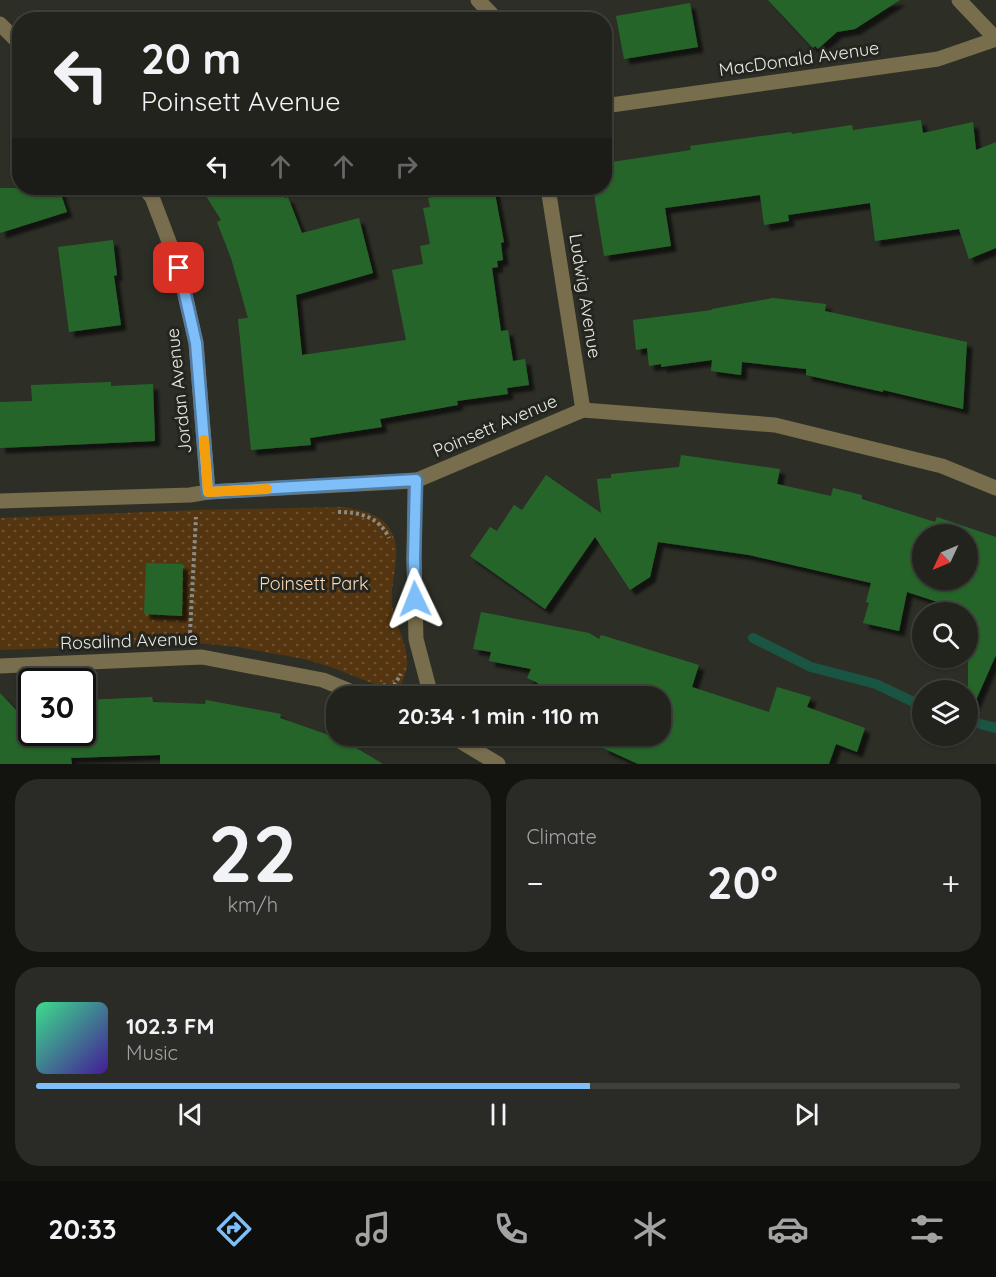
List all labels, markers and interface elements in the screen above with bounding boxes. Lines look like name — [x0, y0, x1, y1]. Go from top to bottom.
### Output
text: 20 m — [141, 32, 241, 85]
icon: left — [42, 36, 120, 114]
street label: MacDonald Avenue — [717, 36, 881, 81]
text: Poinsett Avenue — [141, 84, 340, 118]
icon: left — [201, 150, 234, 183]
icon: ahead — [264, 150, 297, 183]
icon: ahead — [327, 150, 360, 183]
icon: right — [390, 150, 423, 183]
street label: Ludwig Avenue — [564, 232, 607, 360]
pin — [153, 242, 204, 293]
icon: arrive — [162, 251, 195, 284]
street label: Jordan Avenue — [160, 327, 197, 455]
street label: Poinsett Avenue — [429, 389, 560, 462]
north arrow — [912, 524, 978, 590]
map controls — [912, 524, 978, 746]
position arrow — [383, 567, 447, 631]
park label: Poinsett Park — [259, 572, 369, 595]
button: search — [912, 602, 978, 668]
street label: Rosalind Avenue — [60, 627, 198, 654]
speed limit sign: 30 — [18, 668, 96, 746]
button: layers — [912, 680, 978, 746]
text: 20:34 · 1 min · 110 m — [398, 702, 599, 730]
text: 22 — [208, 804, 297, 902]
text: Climate — [527, 824, 597, 849]
text: 20° — [707, 854, 778, 910]
text: − — [527, 862, 544, 903]
text: + — [941, 862, 960, 903]
text: km/h — [227, 892, 278, 917]
text: 102.3 FM — [126, 1012, 214, 1040]
text: Music — [126, 1040, 178, 1065]
icon: previous — [174, 1098, 207, 1131]
icon: pause — [482, 1098, 515, 1131]
icon: next — [790, 1098, 823, 1131]
icon: directions — [213, 1208, 255, 1250]
icon: music — [352, 1208, 394, 1250]
icon: phone — [490, 1208, 532, 1250]
icon: climate — [629, 1208, 671, 1250]
icon: car — [767, 1208, 809, 1250]
icon: filters — [906, 1208, 948, 1250]
text: 20:33 — [48, 1212, 117, 1246]

